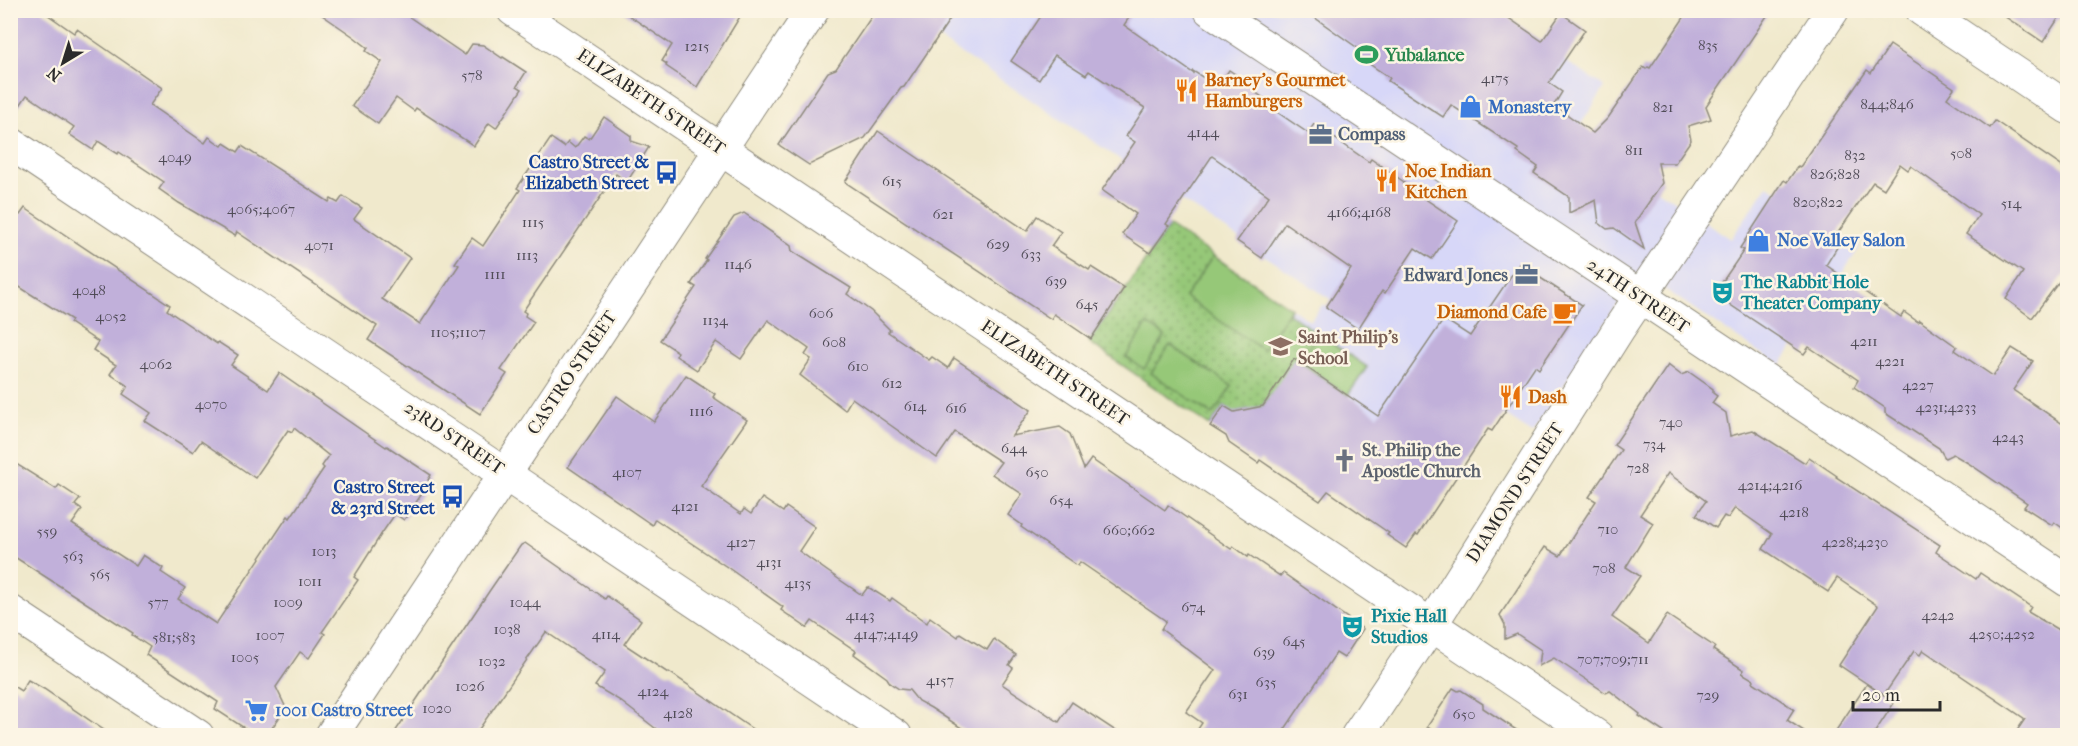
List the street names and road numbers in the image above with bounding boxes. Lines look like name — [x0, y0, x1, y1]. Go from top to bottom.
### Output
street label: ELIZABETH STREET — [573, 45, 730, 160]
street label: 24TH STREET — [1583, 254, 1694, 338]
street label: CASTRO STREET — [523, 307, 622, 439]
street label: ELIZABETH STREET — [977, 316, 1134, 431]
street label: 23RD STREET — [400, 397, 509, 480]
street label: DIAMOND STREET — [1462, 418, 1568, 567]

